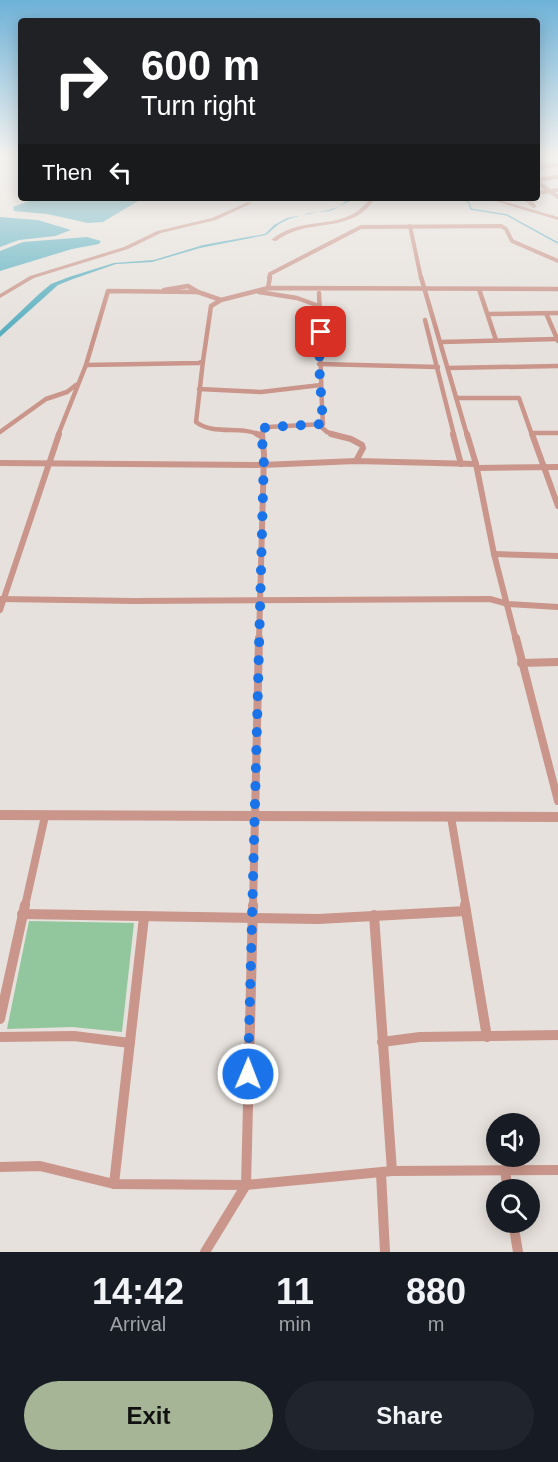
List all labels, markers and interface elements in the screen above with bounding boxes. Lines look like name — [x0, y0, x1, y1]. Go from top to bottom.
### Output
icon: right — [42, 42, 120, 120]
text: 600 m — [141, 42, 260, 89]
text: Turn right — [141, 91, 256, 121]
icon: left — [104, 156, 137, 189]
text: Then — [42, 160, 92, 185]
pin — [295, 306, 346, 357]
icon: arrive — [304, 315, 337, 348]
position arrow — [216, 1042, 280, 1106]
map controls — [486, 1113, 540, 1233]
button: sound — [486, 1113, 540, 1167]
button: search — [486, 1179, 540, 1233]
text: 14:42 — [92, 1271, 184, 1312]
text: 11 — [276, 1271, 314, 1312]
text: 880 — [406, 1271, 466, 1312]
text: Arrival — [110, 1313, 166, 1335]
text: min — [279, 1313, 311, 1335]
text: m — [428, 1313, 444, 1335]
button: Exit — [24, 1381, 273, 1450]
button: Share — [285, 1381, 534, 1450]

